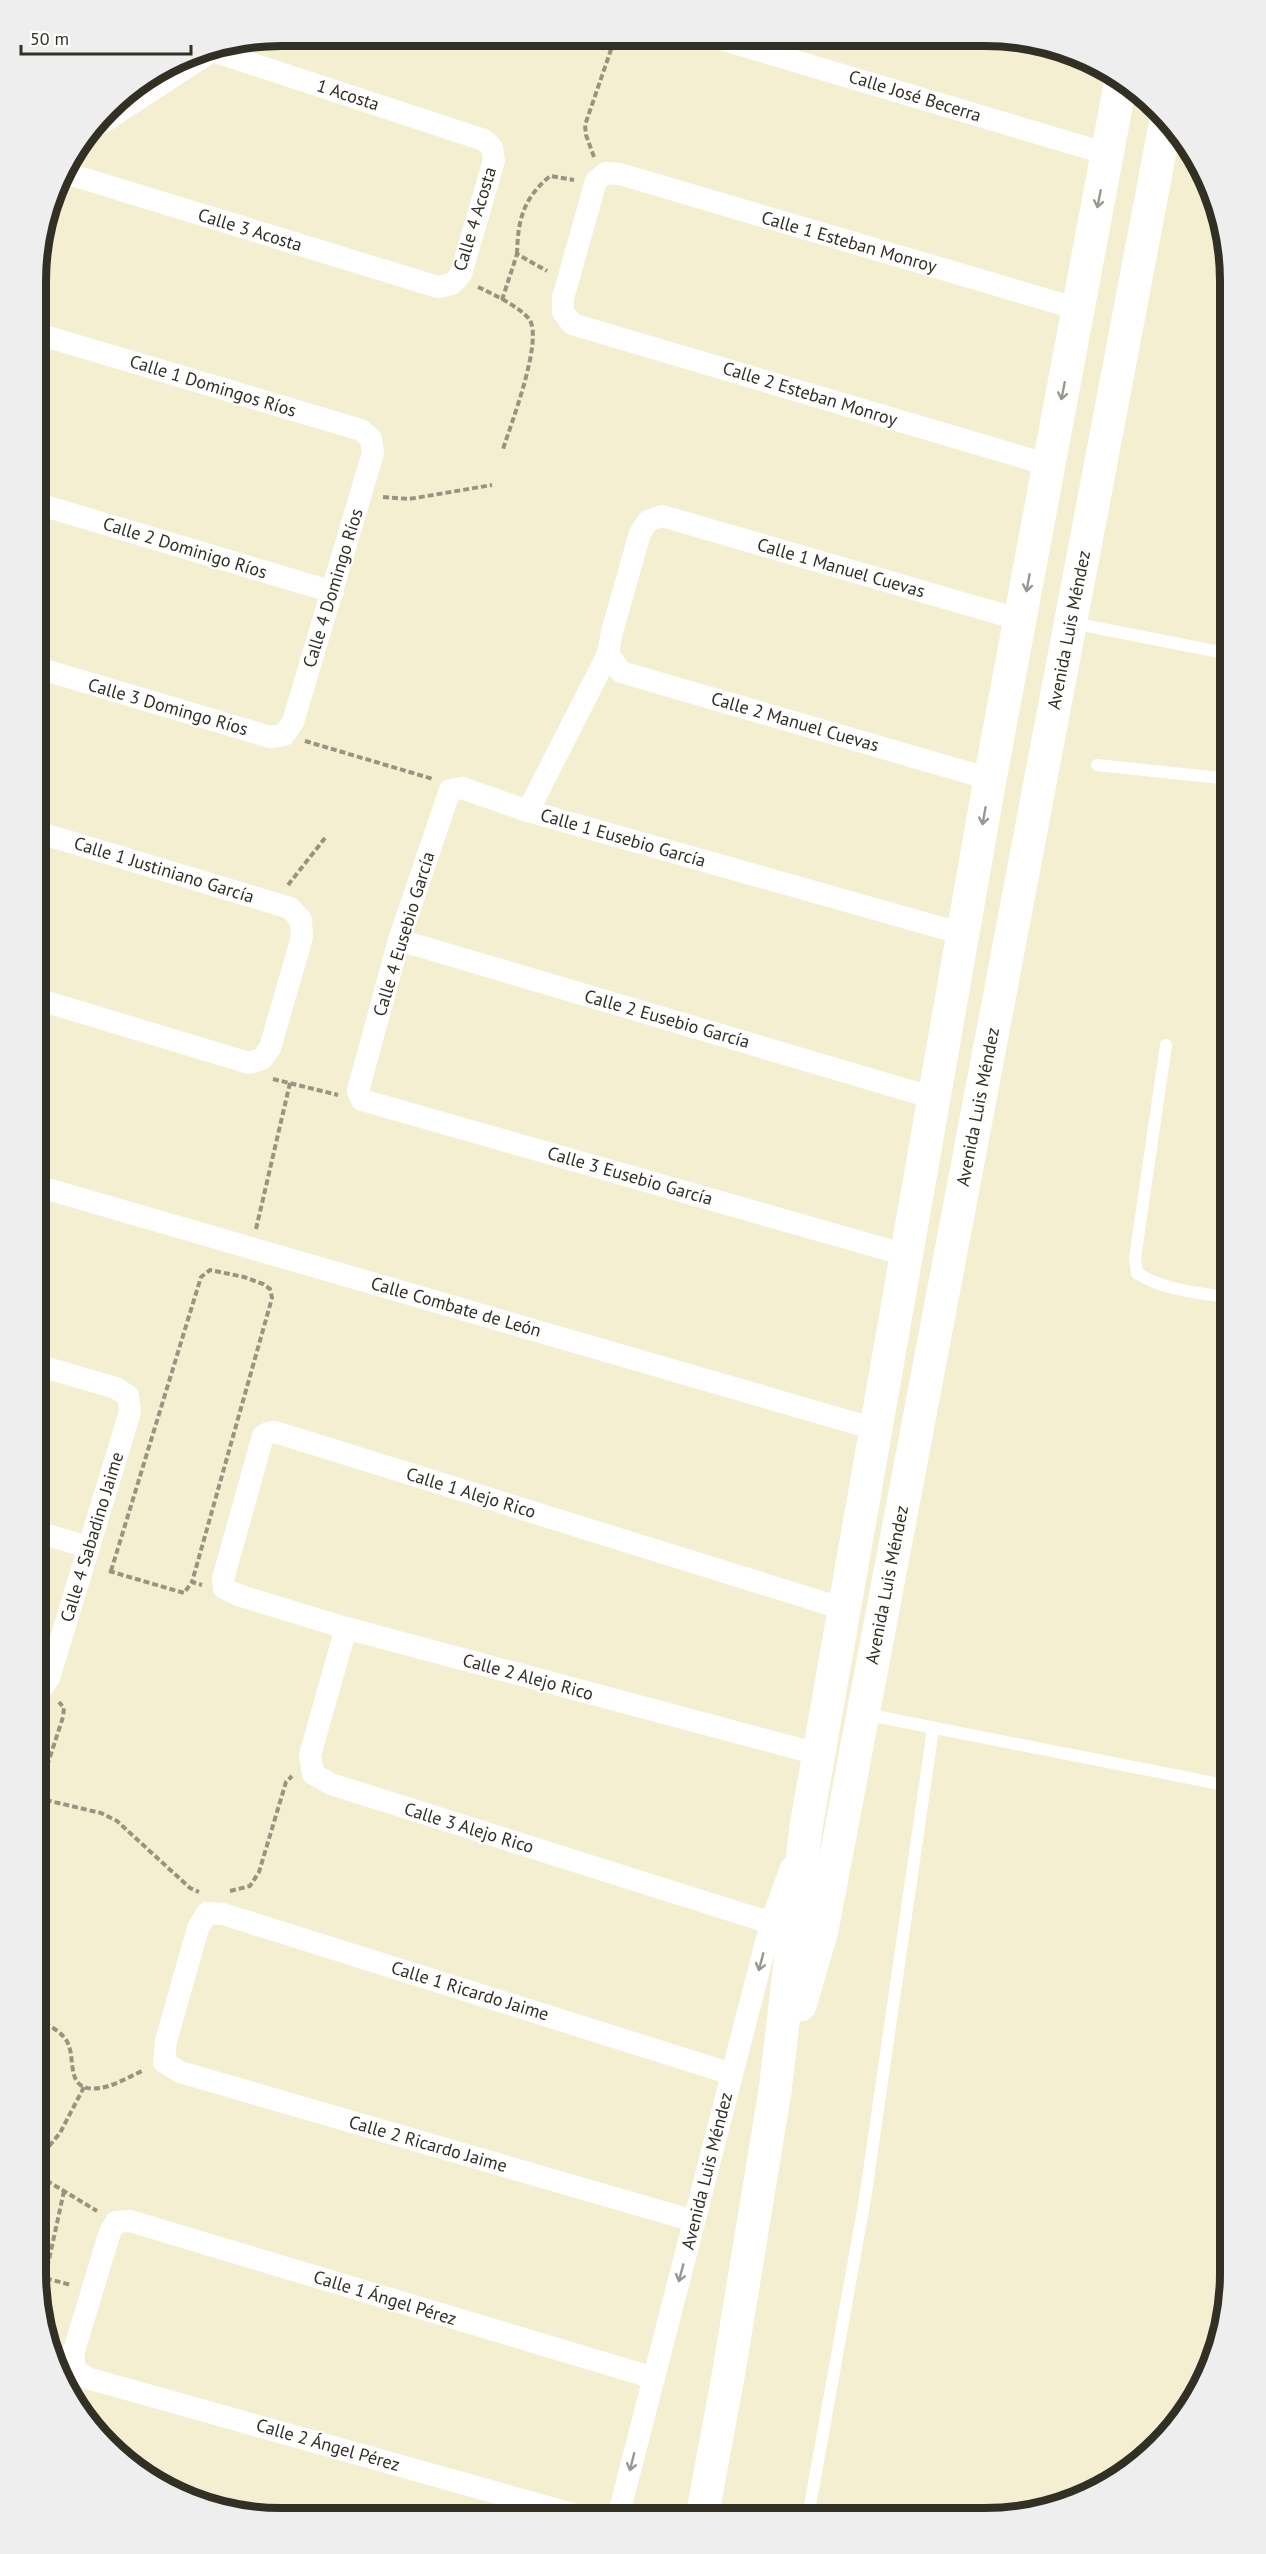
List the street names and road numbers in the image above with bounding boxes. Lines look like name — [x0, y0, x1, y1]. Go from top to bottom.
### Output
street label: Calle José Becerra — [846, 64, 984, 127]
street label: 1 Acosta — [314, 74, 382, 115]
street label: Calle 4 Acosta — [448, 164, 501, 274]
street label: Calle 3 Acosta — [195, 203, 305, 256]
street label: Calle 1 Esteban Monroy — [759, 205, 940, 278]
street label: Calle 1 Domingos Ríos — [127, 349, 299, 422]
street label: Calle 2 Esteban Monroy — [720, 356, 901, 431]
street label: Calle 4 Domingo Ríos — [297, 505, 368, 670]
street label: Calle 2 Dominigo Ríos — [100, 512, 270, 583]
street label: Calle 1 Manuel Cuevas — [755, 533, 928, 602]
street label: Avenida Luis Méndez — [1042, 549, 1095, 711]
street label: Calle 3 Domingo Ríos — [85, 673, 251, 740]
street label: Calle 2 Manuel Cuevas — [709, 687, 882, 756]
street label: Calle 1 Eusebio García — [538, 803, 708, 872]
street label: Calle 1 Justiniano García — [71, 831, 257, 908]
street label: Calle 4 Eusebio García — [368, 849, 440, 1019]
street label: Calle 2 Eusebio García — [582, 984, 752, 1053]
street label: Avenida Luis Méndez — [951, 1026, 1004, 1188]
street label: Calle 3 Eusebio García — [545, 1141, 715, 1210]
street label: Calle Combate de León — [368, 1271, 544, 1342]
street label: Calle 4 Sabadino Jaime — [55, 1449, 128, 1625]
street label: Calle 1 Alejo Rico — [403, 1462, 539, 1523]
street label: Avenida Luis Méndez — [860, 1504, 913, 1666]
street label: Calle 2 Alejo Rico — [460, 1648, 596, 1705]
street label: Calle 3 Alejo Rico — [401, 1797, 537, 1858]
street label: Calle 1 Ricardo Jaime — [389, 1956, 552, 2025]
street label: Avenida Luis Méndez — [676, 2090, 737, 2252]
street label: Calle 2 Ricardo Jaime — [346, 2110, 510, 2177]
street label: Calle 1 Ángel Pérez — [311, 2265, 459, 2330]
street label: Calle 2 Ángel Pérez — [254, 2413, 403, 2476]

